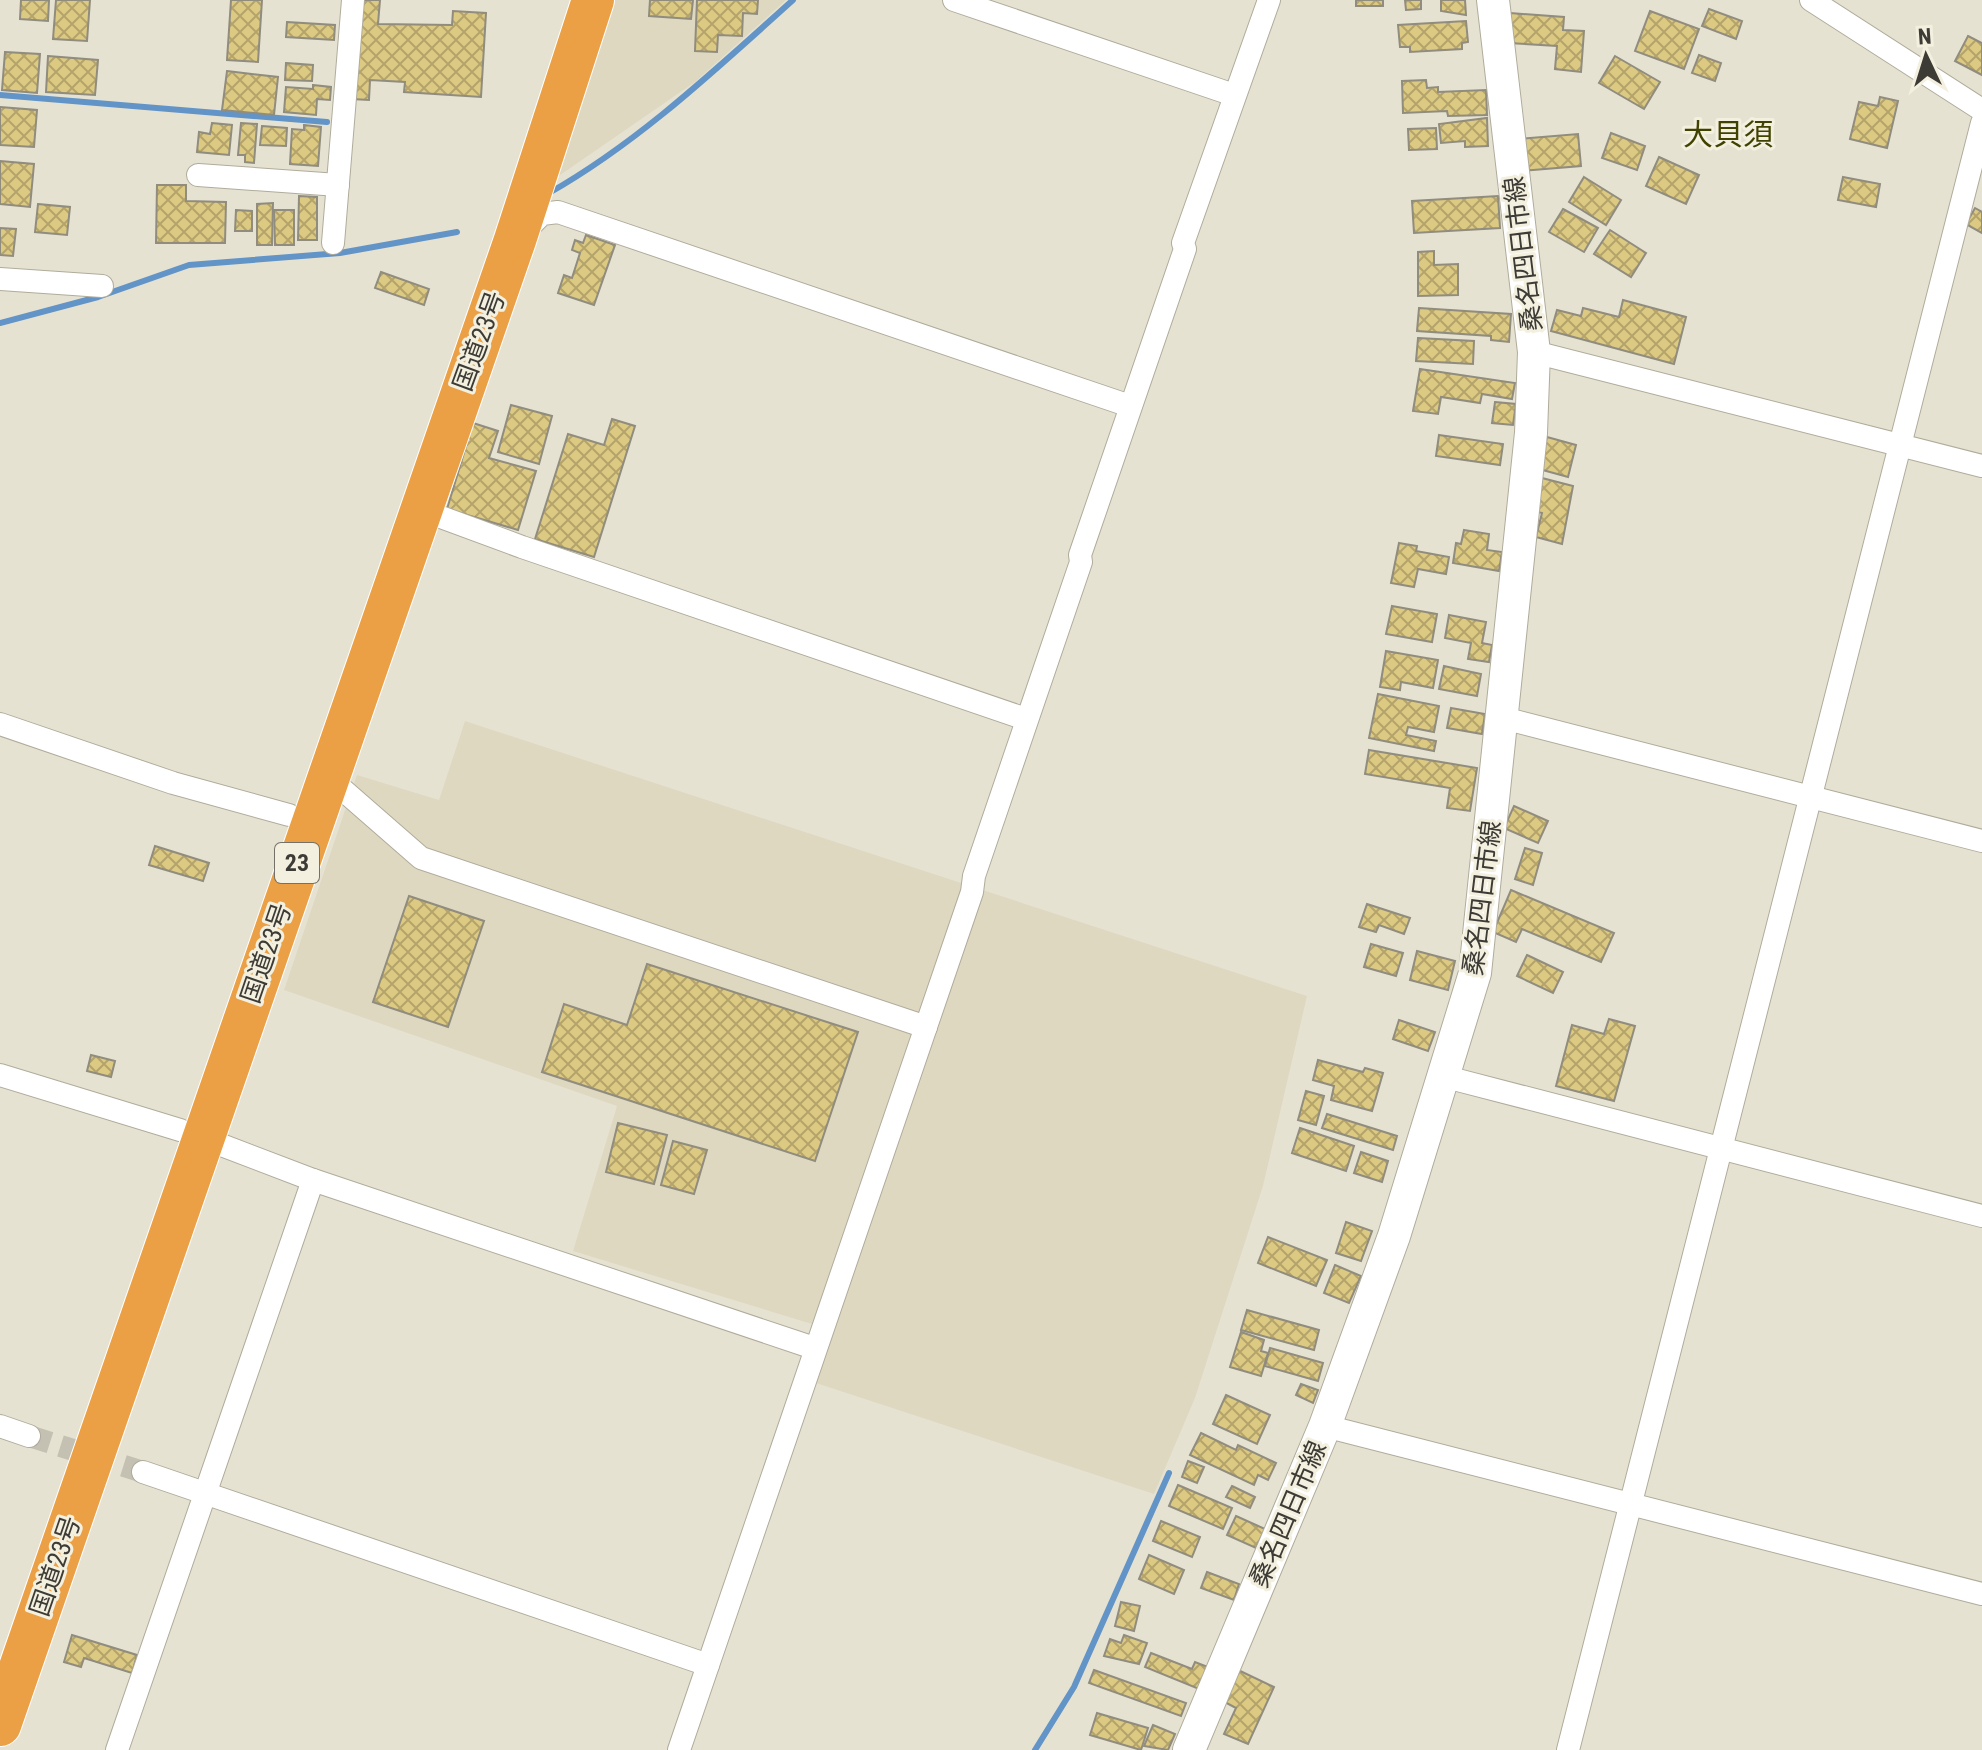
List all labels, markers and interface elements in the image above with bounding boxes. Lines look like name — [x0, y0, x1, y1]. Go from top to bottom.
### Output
north arrow — [1886, 16, 1966, 96]
text: N — [1917, 24, 1932, 49]
district label: 大貝須 — [1683, 117, 1773, 152]
street label: 桑名四日市線 — [1499, 175, 1547, 333]
street label: 国道23号 — [447, 287, 511, 395]
street label: 桑名四日市線 — [1458, 819, 1506, 977]
road number: 23 — [275, 843, 319, 883]
street label: 国道23号 — [235, 899, 297, 1007]
street label: 桑名四日市線 — [1244, 1436, 1332, 1592]
street label: 国道23号 — [24, 1512, 86, 1620]

